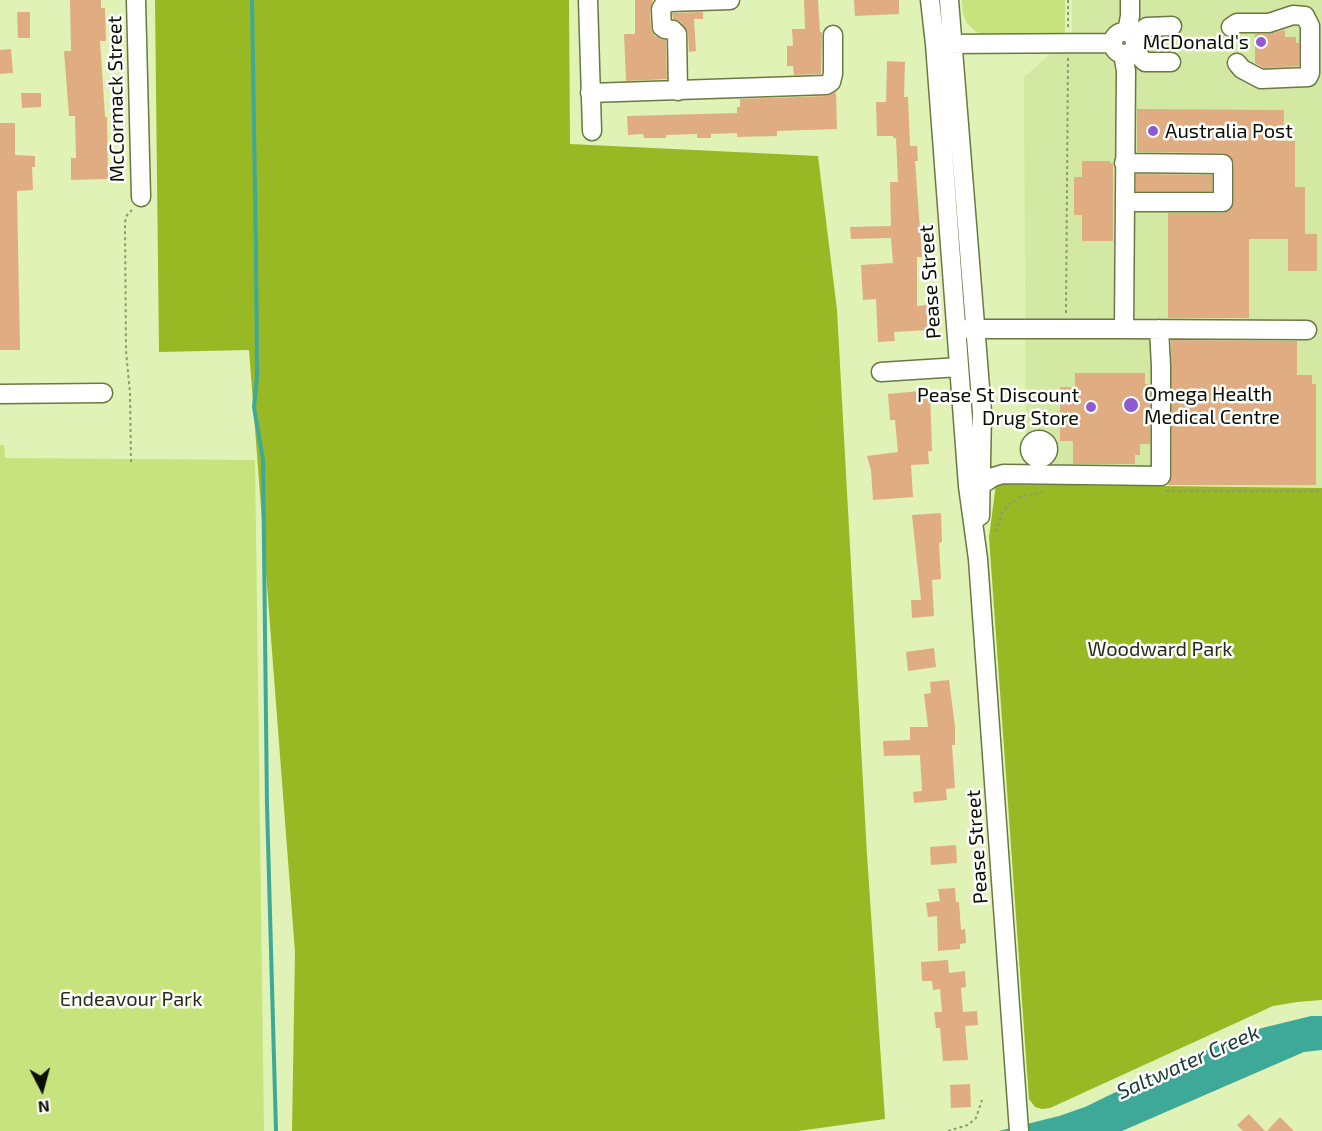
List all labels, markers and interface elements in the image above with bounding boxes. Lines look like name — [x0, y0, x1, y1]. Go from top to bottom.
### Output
street label: McCormack Street — [103, 16, 129, 182]
place label: McDonald's — [1143, 30, 1249, 54]
marker: McDonald's — [1254, 35, 1268, 49]
place label: Australia Post — [1165, 119, 1293, 143]
marker: Australia Post — [1146, 124, 1160, 138]
street label: Pease Street — [914, 224, 946, 340]
place label: Omega Health Medical Centre — [1144, 382, 1280, 429]
place label: Pease St Discount Drug Store — [917, 383, 1079, 430]
marker: Omega Health Medical Centre — [1122, 396, 1140, 414]
marker: Pease St Discount Drug Store — [1084, 400, 1098, 414]
park label: Woodward Park — [1088, 637, 1232, 661]
street label: Pease Street — [961, 789, 993, 905]
park label: Endeavour Park — [60, 987, 202, 1011]
water label: Saltwater Creek — [1113, 1019, 1263, 1105]
north arrow — [12, 1059, 72, 1119]
text: N — [37, 1097, 51, 1117]

